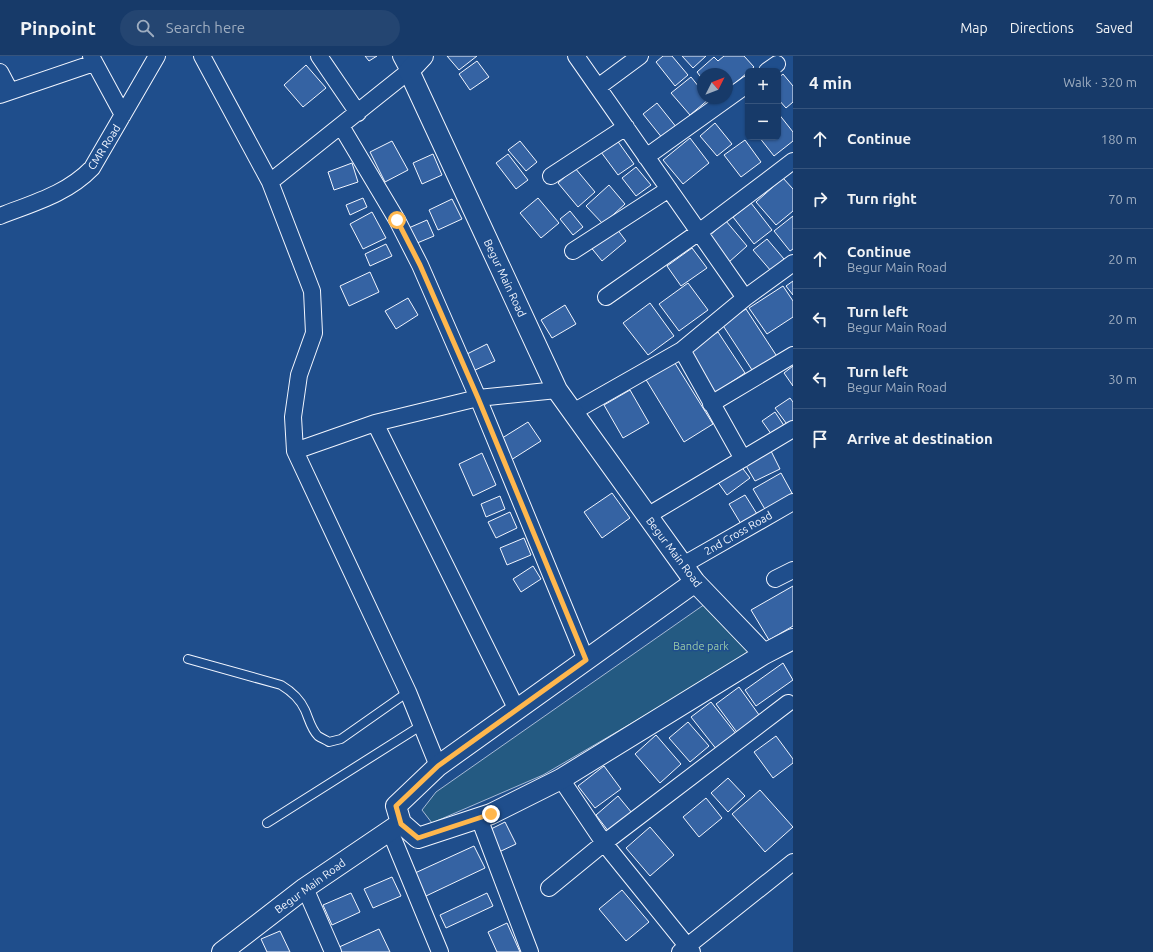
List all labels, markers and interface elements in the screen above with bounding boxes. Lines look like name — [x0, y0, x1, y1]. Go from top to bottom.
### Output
search box — [120, 10, 400, 46]
text: Pinpoint — [20, 17, 96, 39]
icon: search — [134, 17, 156, 39]
text: Search here — [166, 19, 245, 36]
text: Map — [960, 20, 988, 36]
text: Directions — [1010, 20, 1074, 36]
text: Saved — [1096, 20, 1133, 36]
north arrow — [697, 68, 733, 104]
map controls — [745, 68, 781, 140]
button: + — [745, 68, 781, 104]
text: 4 min — [809, 73, 852, 92]
text: Walk · 320 m — [1063, 75, 1137, 89]
button: − — [745, 104, 781, 140]
street label: CMR Road — [85, 122, 123, 172]
icon: ahead — [809, 128, 831, 150]
text: Continue — [847, 130, 911, 147]
text: 180 m — [1101, 132, 1137, 146]
icon: right — [809, 188, 831, 210]
text: Turn right — [847, 190, 917, 207]
text: 70 m — [1108, 192, 1137, 206]
route start — [388, 211, 406, 229]
street label: Begur Main Road — [482, 237, 528, 319]
text: Continue — [847, 243, 911, 260]
icon: ahead — [809, 248, 831, 270]
text: 20 m — [1108, 252, 1137, 266]
text: Begur Main Road — [847, 260, 947, 274]
text: Turn left — [847, 303, 908, 320]
icon: left — [809, 308, 831, 330]
text: 20 m — [1108, 312, 1137, 326]
text: Begur Main Road — [847, 320, 947, 334]
text: Turn left — [847, 363, 908, 380]
icon: left — [809, 368, 831, 390]
text: 30 m — [1108, 372, 1137, 386]
text: Begur Main Road — [847, 380, 947, 394]
icon: arrive — [809, 428, 831, 450]
text: Arrive at destination — [847, 430, 993, 447]
street label: 2nd Cross Road — [702, 509, 774, 557]
street label: Begur Main Road — [644, 515, 704, 589]
park label: Bande park — [673, 640, 729, 652]
route end — [482, 805, 500, 823]
street label: Begur Main Road — [272, 856, 348, 916]

